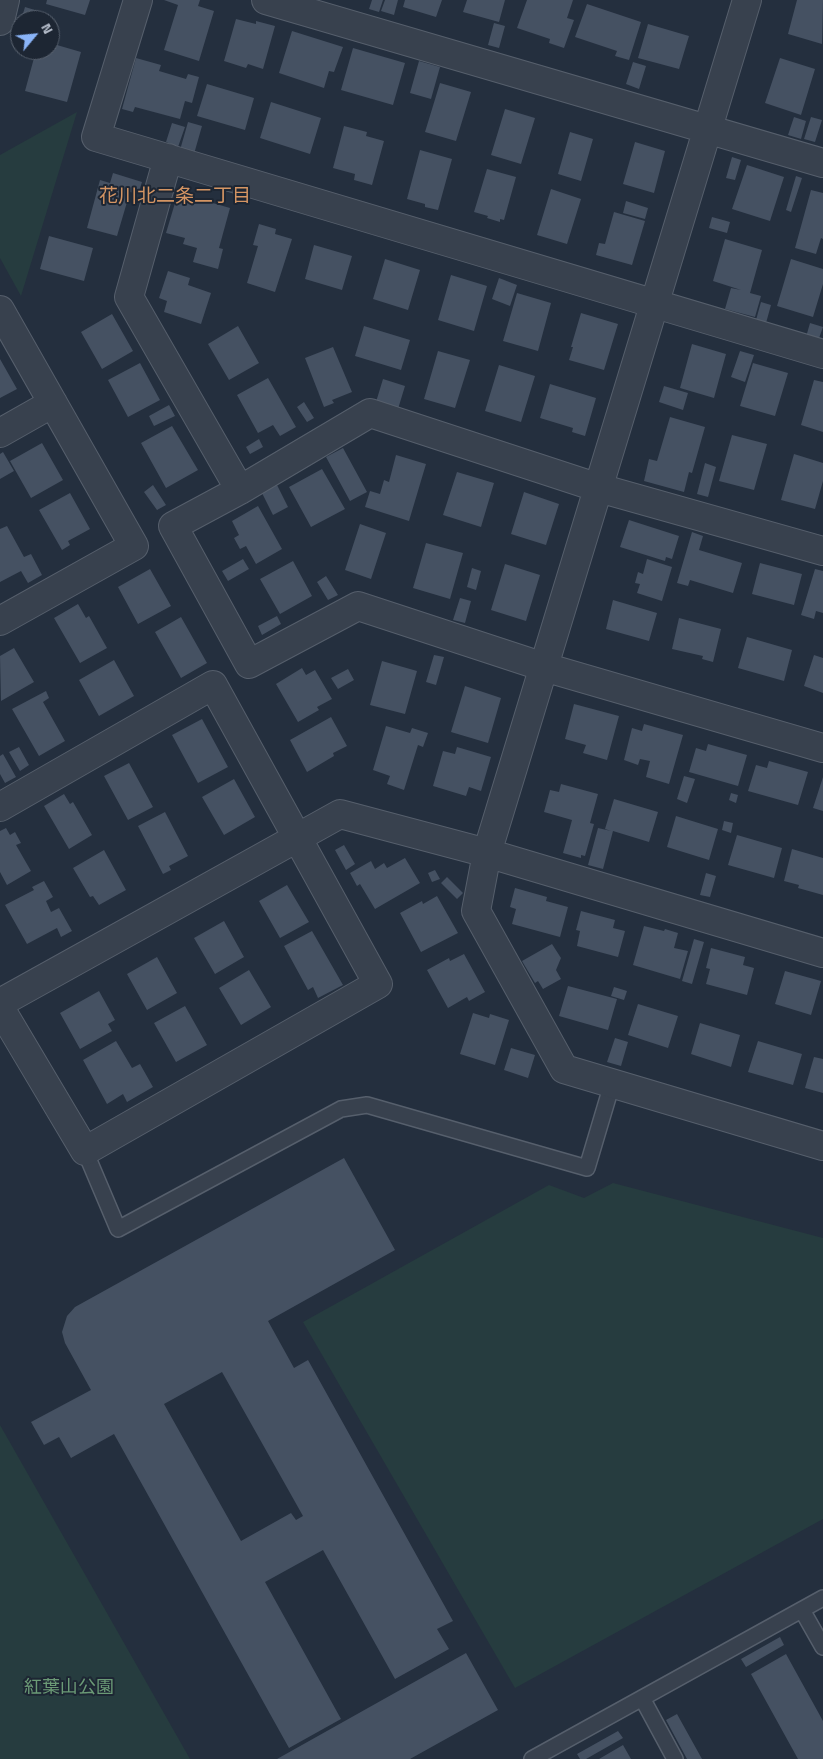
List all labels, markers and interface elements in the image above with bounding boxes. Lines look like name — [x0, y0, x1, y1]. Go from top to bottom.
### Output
north arrow — [10, 10, 60, 60]
text: N — [36, 19, 59, 37]
district label: 花川北二条二丁目 — [99, 186, 251, 208]
park label: 紅葉山公園 — [24, 1678, 114, 1700]

